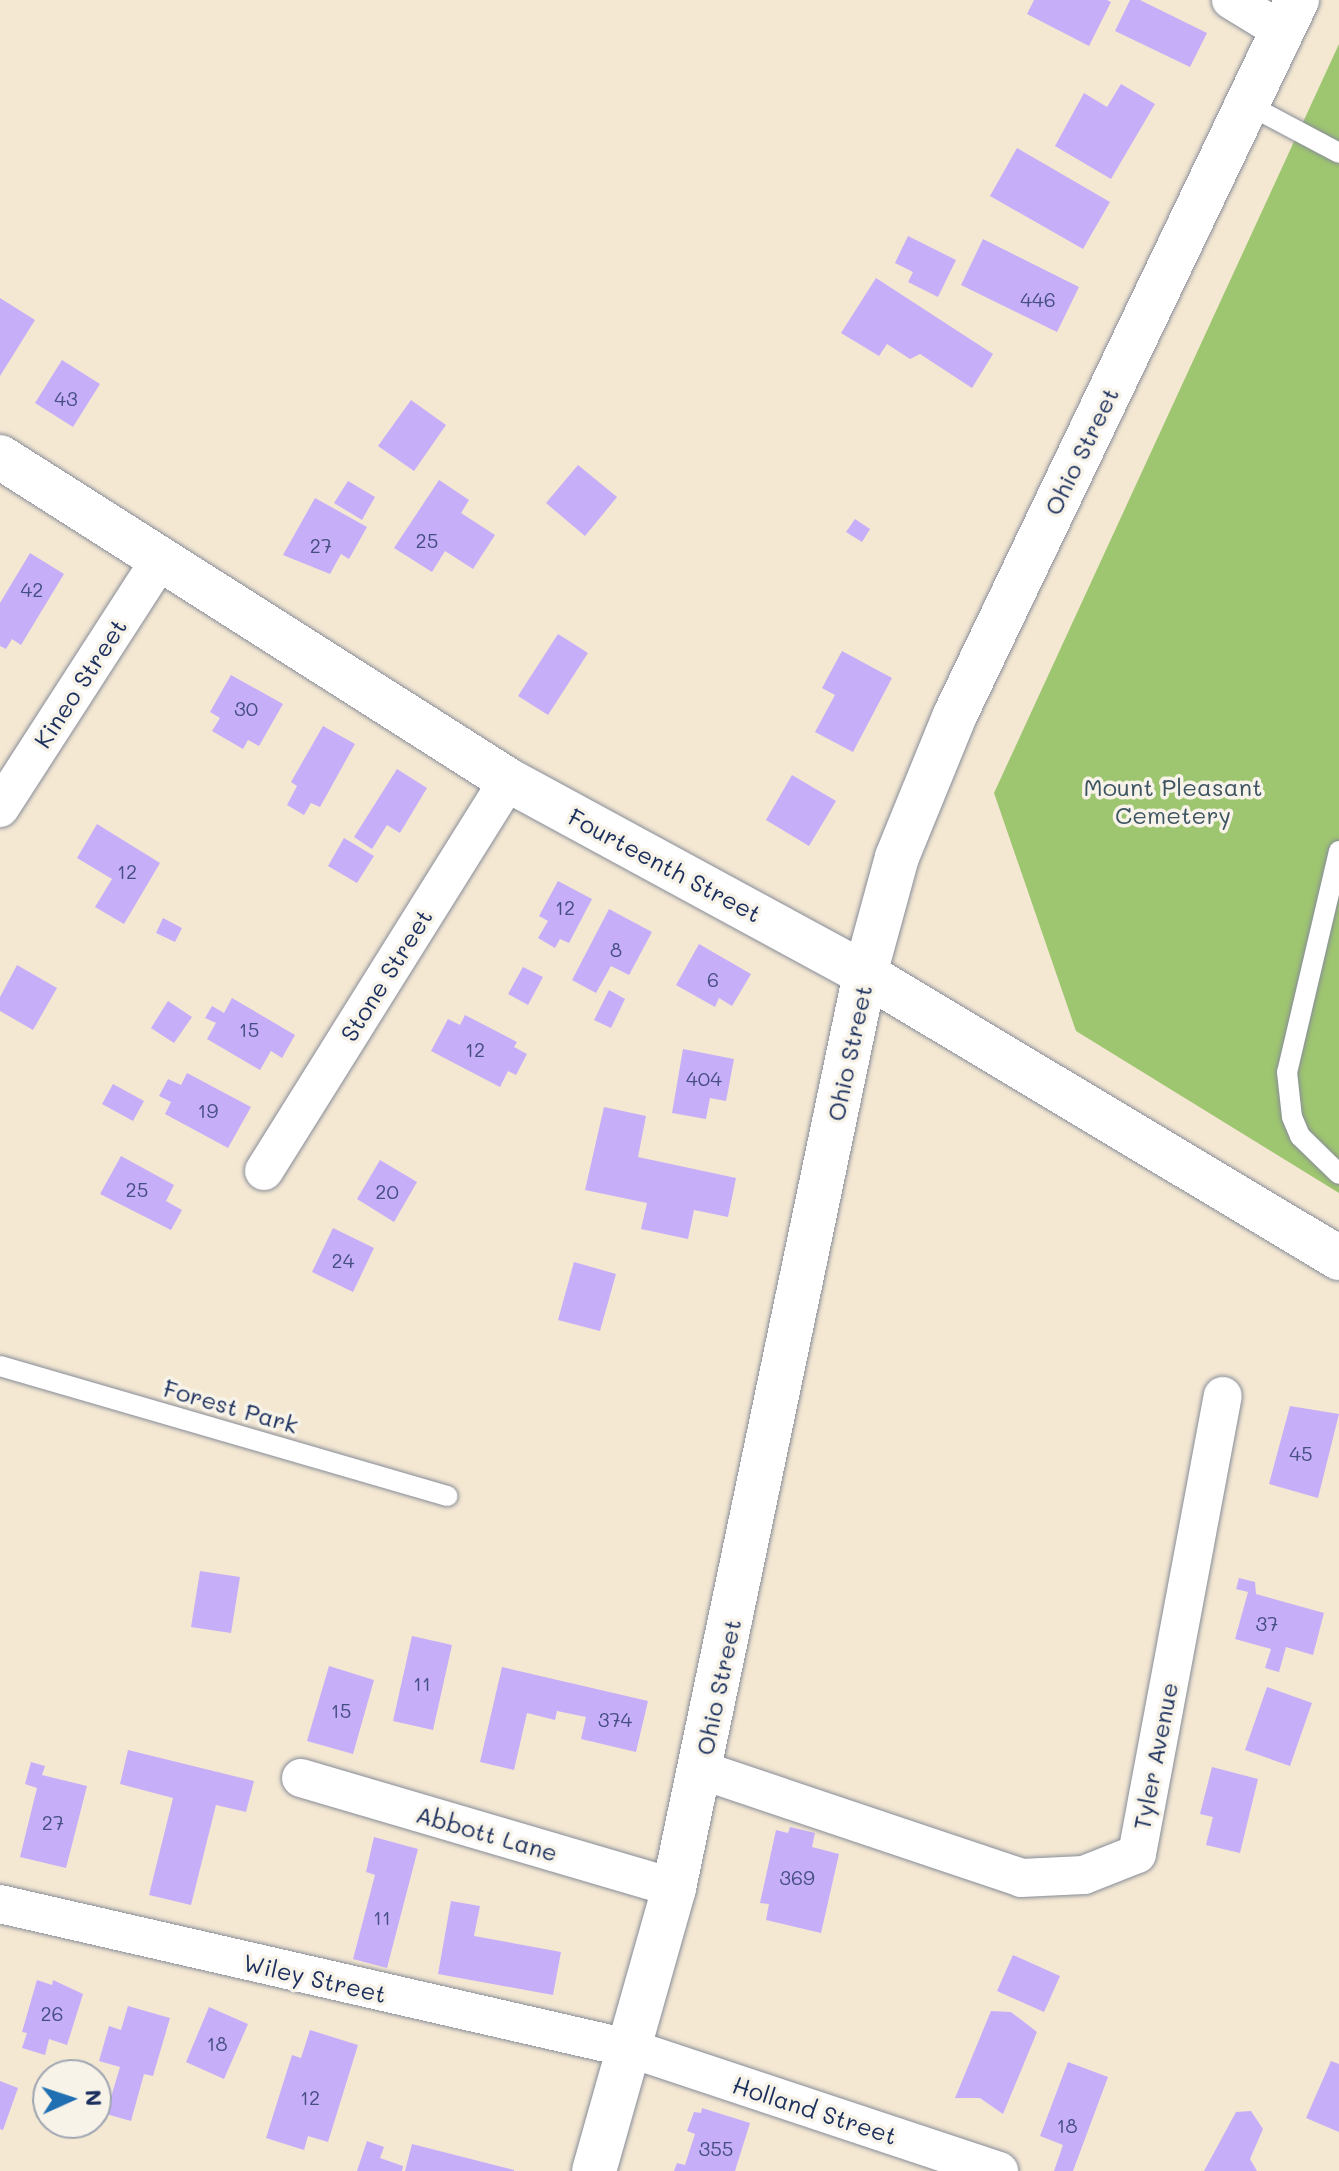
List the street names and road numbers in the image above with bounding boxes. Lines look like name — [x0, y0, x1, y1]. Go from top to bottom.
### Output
street label: Ohio Street — [1038, 383, 1124, 519]
street label: Kineo Street — [28, 613, 132, 753]
street label: Fourteenth Street — [564, 802, 766, 928]
street label: Stone Street — [334, 904, 438, 1046]
street label: Ohio Street — [821, 982, 877, 1124]
street label: Forest Park — [160, 1373, 302, 1439]
street label: Ohio Street — [690, 1616, 746, 1758]
street label: Tyler Avenue — [1127, 1680, 1183, 1832]
street label: Abbott Lane — [413, 1799, 561, 1867]
street label: Wiley Street — [241, 1948, 389, 2008]
street label: Holland Street — [729, 2070, 901, 2150]

